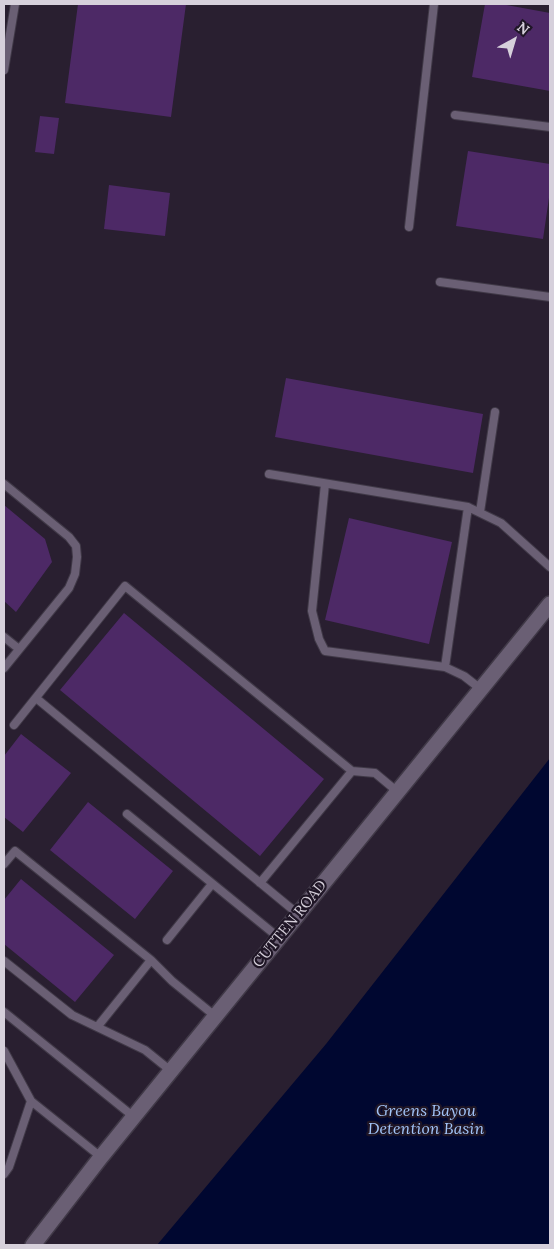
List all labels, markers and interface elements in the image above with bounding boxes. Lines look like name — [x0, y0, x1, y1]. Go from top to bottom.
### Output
north arrow — [489, 15, 539, 65]
text: N — [514, 18, 533, 39]
street label: CUTTEN ROAD — [249, 877, 331, 971]
water label: Greens Bayou Detention Basin — [368, 1101, 484, 1139]

